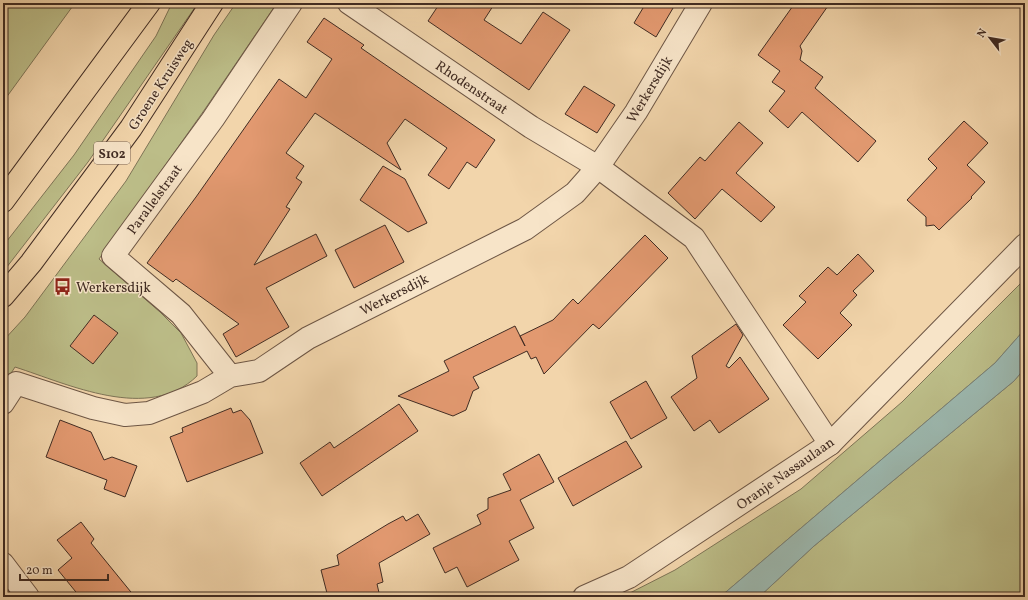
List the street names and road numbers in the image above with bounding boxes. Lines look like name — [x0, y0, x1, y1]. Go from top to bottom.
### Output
street label: Groene Kruisweg — [125, 35, 198, 134]
street label: Werkersdijk — [623, 52, 678, 127]
street label: Rhodenstraat — [431, 57, 511, 120]
road number: S102 — [94, 142, 130, 164]
street label: Parallelstraat — [123, 161, 187, 239]
street label: Werkersdijk — [357, 270, 433, 321]
street label: Oranje Nassaulaan — [733, 433, 839, 515]

